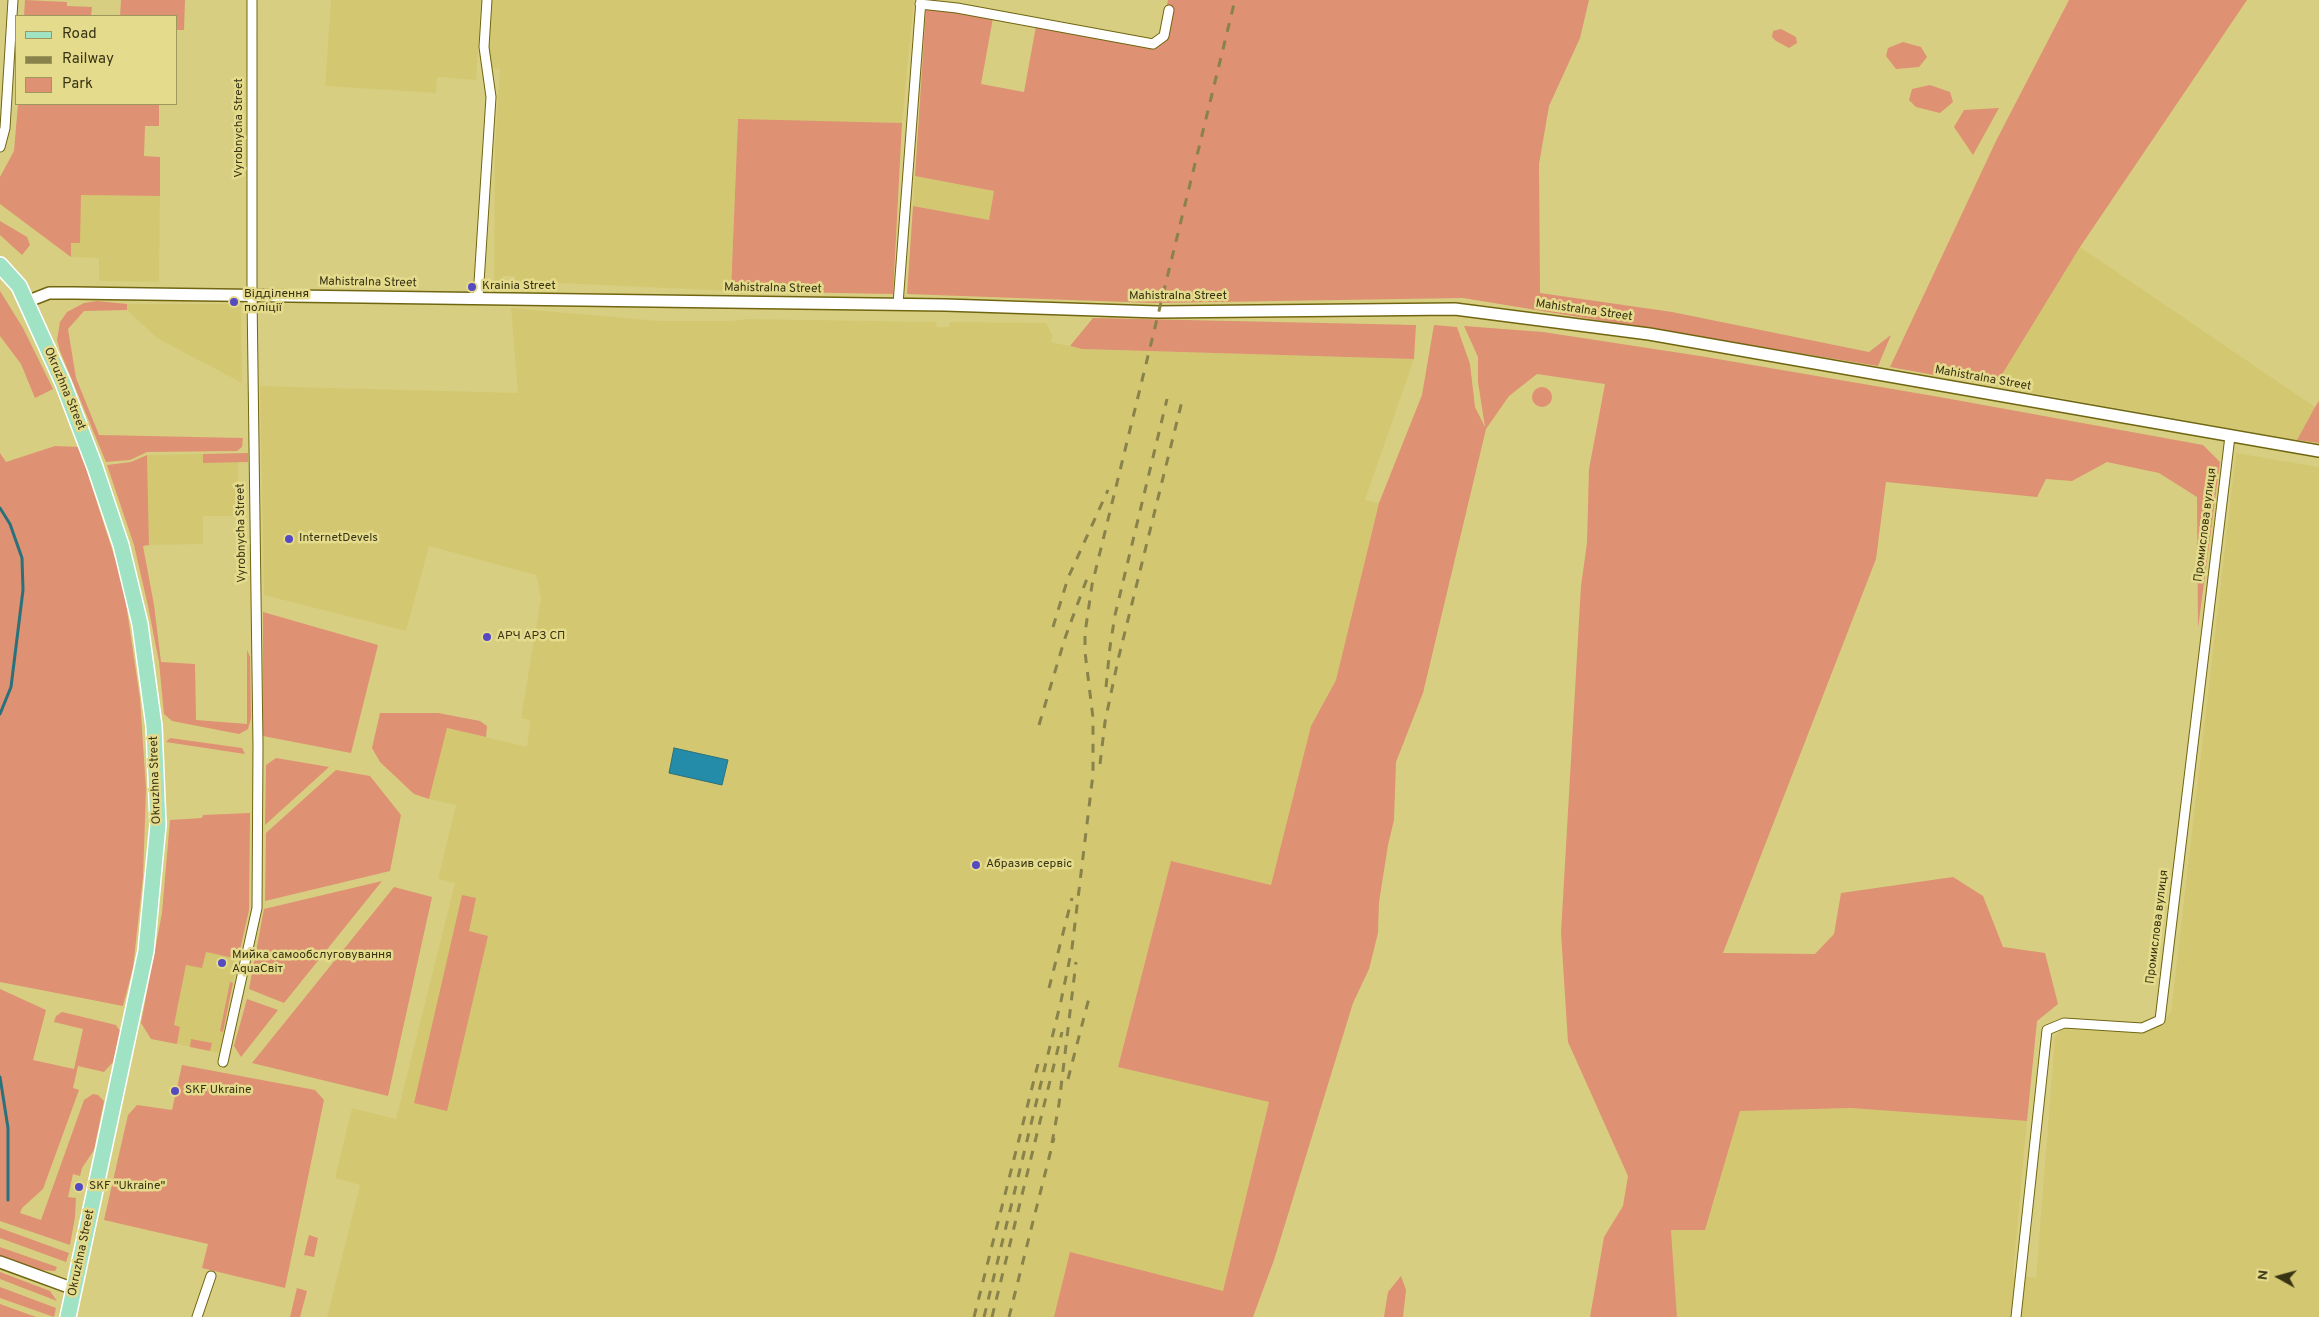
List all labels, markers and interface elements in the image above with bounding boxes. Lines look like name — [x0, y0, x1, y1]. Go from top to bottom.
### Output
legend — [15, 15, 178, 105]
text: Road — [62, 25, 97, 44]
text: Railway — [62, 50, 114, 69]
text: Park — [62, 75, 93, 94]
street label: Vyrobnycha Street — [233, 78, 247, 178]
street label: Mahistralna Street — [319, 275, 417, 291]
place label: Krainia Street — [482, 280, 556, 294]
marker: Krainia Street — [466, 281, 478, 293]
street label: Mahistralna Street — [724, 281, 822, 297]
place label: Відділення поліції — [244, 288, 309, 316]
street label: Mahistralna Street — [1129, 290, 1227, 304]
marker: Відділення поліції — [228, 296, 240, 308]
street label: Mahistralna Street — [1535, 297, 1633, 325]
street label: Okruzhna Street — [40, 345, 88, 433]
street label: Mahistralna Street — [1934, 363, 2032, 395]
street label: Промислова вулиця — [2192, 467, 2220, 583]
street label: Vyrobnycha Street — [234, 483, 250, 583]
place label: InternetDevels — [299, 532, 378, 546]
marker: InternetDevels — [283, 533, 295, 545]
place label: АРЧ АРЗ СП — [497, 630, 565, 644]
marker: АРЧ АРЗ СП — [481, 631, 493, 643]
street label: Okruzhna Street — [147, 736, 165, 824]
place label: Абразив сервіс — [986, 858, 1072, 872]
marker: Абразив сервіс — [970, 859, 982, 871]
street label: Промислова вулиця — [2144, 869, 2172, 985]
place label: Мийка самообслуговування AquaСвіт — [232, 949, 392, 977]
marker: Мийка самообслуговування AquaСвіт — [216, 957, 228, 969]
place label: SKF Ukraine — [185, 1084, 252, 1098]
marker: SKF Ukraine — [169, 1085, 181, 1097]
place label: SKF "Ukraine" — [89, 1180, 165, 1194]
marker: SKF "Ukraine" — [73, 1181, 85, 1193]
street label: Okruzhna Street — [66, 1208, 98, 1298]
north arrow — [2254, 1252, 2304, 1302]
text: N — [2255, 1269, 2273, 1281]

